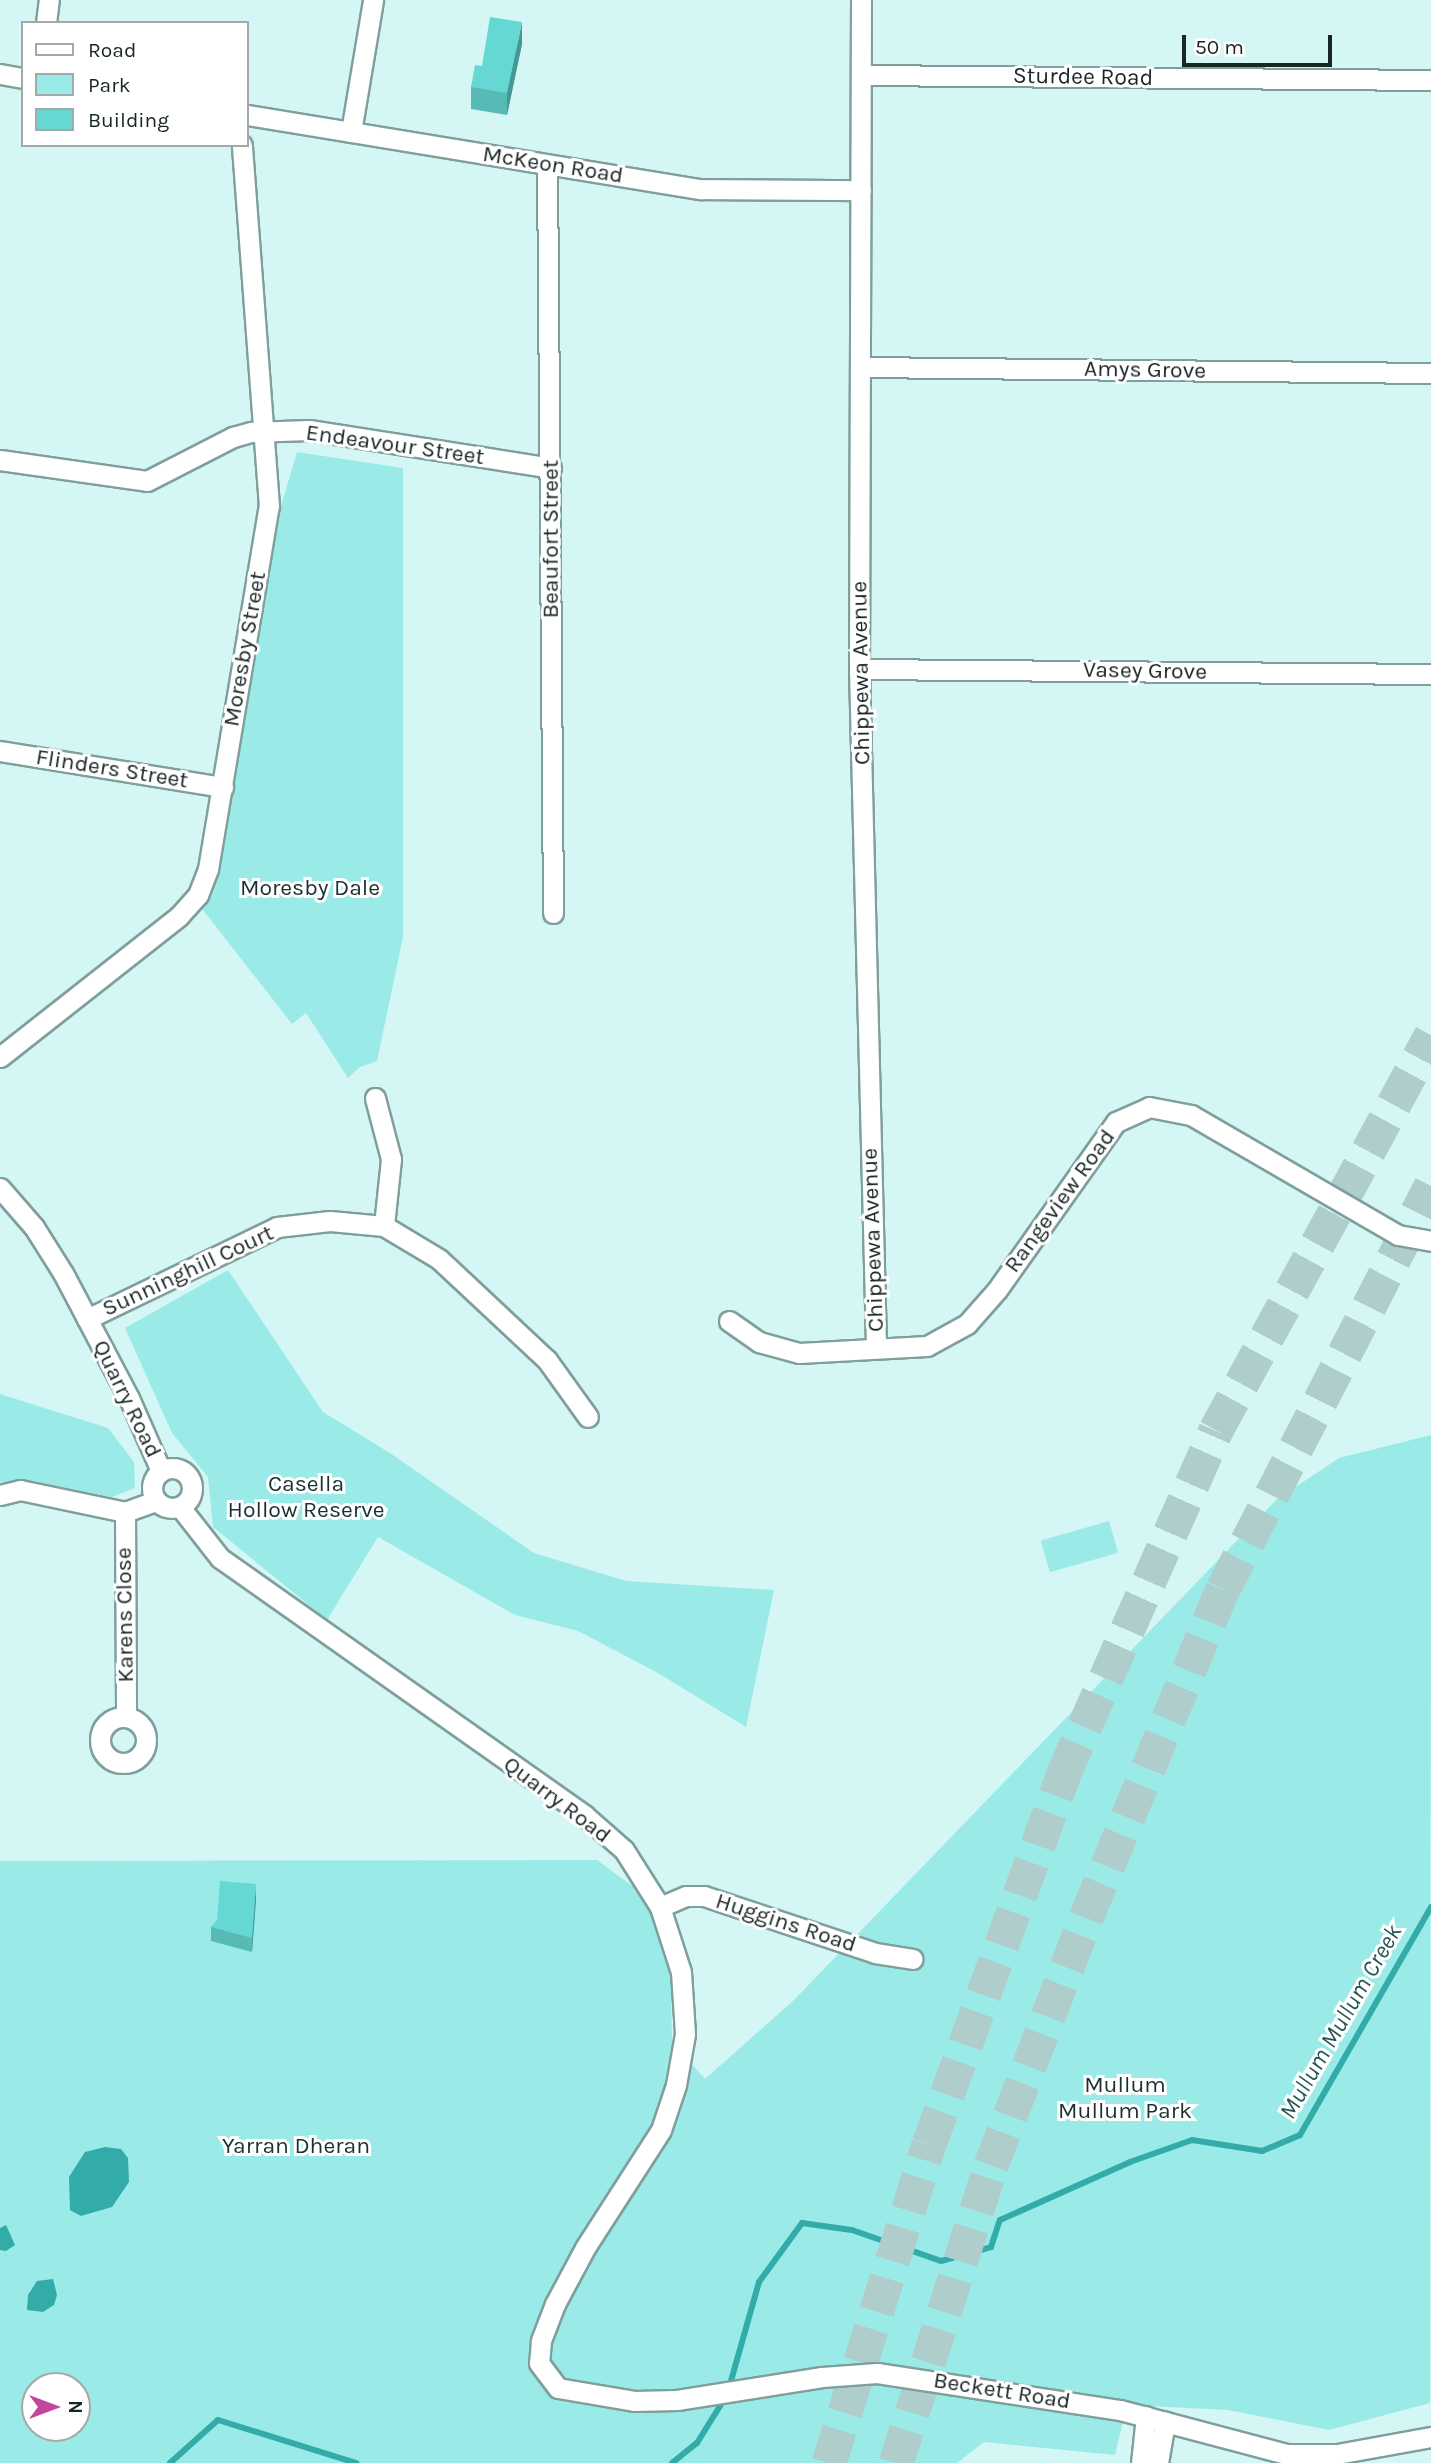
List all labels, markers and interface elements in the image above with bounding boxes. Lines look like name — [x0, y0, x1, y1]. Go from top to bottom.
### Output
legend — [21, 21, 248, 147]
scale bar — [1186, 21, 1336, 65]
text: 50 m — [1195, 35, 1244, 59]
text: Road — [88, 38, 136, 62]
street label: Sturdee Road — [1013, 62, 1153, 92]
text: Park — [88, 73, 131, 97]
text: Building — [88, 108, 169, 132]
street label: McKeon Road — [481, 140, 625, 190]
street label: Amys Grove — [1084, 355, 1206, 385]
street label: Endeavour Street — [304, 419, 486, 471]
street label: Beaufort Street — [537, 460, 565, 618]
street label: Moresby Street — [218, 569, 272, 729]
street label: Chippewa Avenue — [846, 581, 876, 765]
street label: Vasey Grove — [1083, 656, 1207, 686]
street label: Flinders Street — [34, 743, 190, 795]
park label: Moresby Dale — [240, 874, 380, 902]
street label: Rangeview Road — [999, 1124, 1121, 1278]
street label: Chippewa Avenue — [856, 1148, 890, 1332]
street label: Sunninghill Court — [98, 1219, 278, 1323]
street label: Quarry Road — [87, 1336, 167, 1462]
park label: Casella Hollow Reserve — [228, 1470, 384, 1524]
street label: Karens Close — [110, 1547, 140, 1683]
street label: Quarry Road — [498, 1751, 616, 1849]
street label: Huggins Road — [712, 1887, 860, 1959]
water label: Mullum Mullum Creek — [1274, 1920, 1408, 2124]
park label: Mullum Mullum Park — [1058, 2071, 1192, 2125]
park label: Yarran Dheran — [222, 2132, 370, 2160]
street label: Beckett Road — [931, 2367, 1073, 2415]
north arrow — [21, 2372, 91, 2442]
text: N — [64, 2400, 86, 2414]

